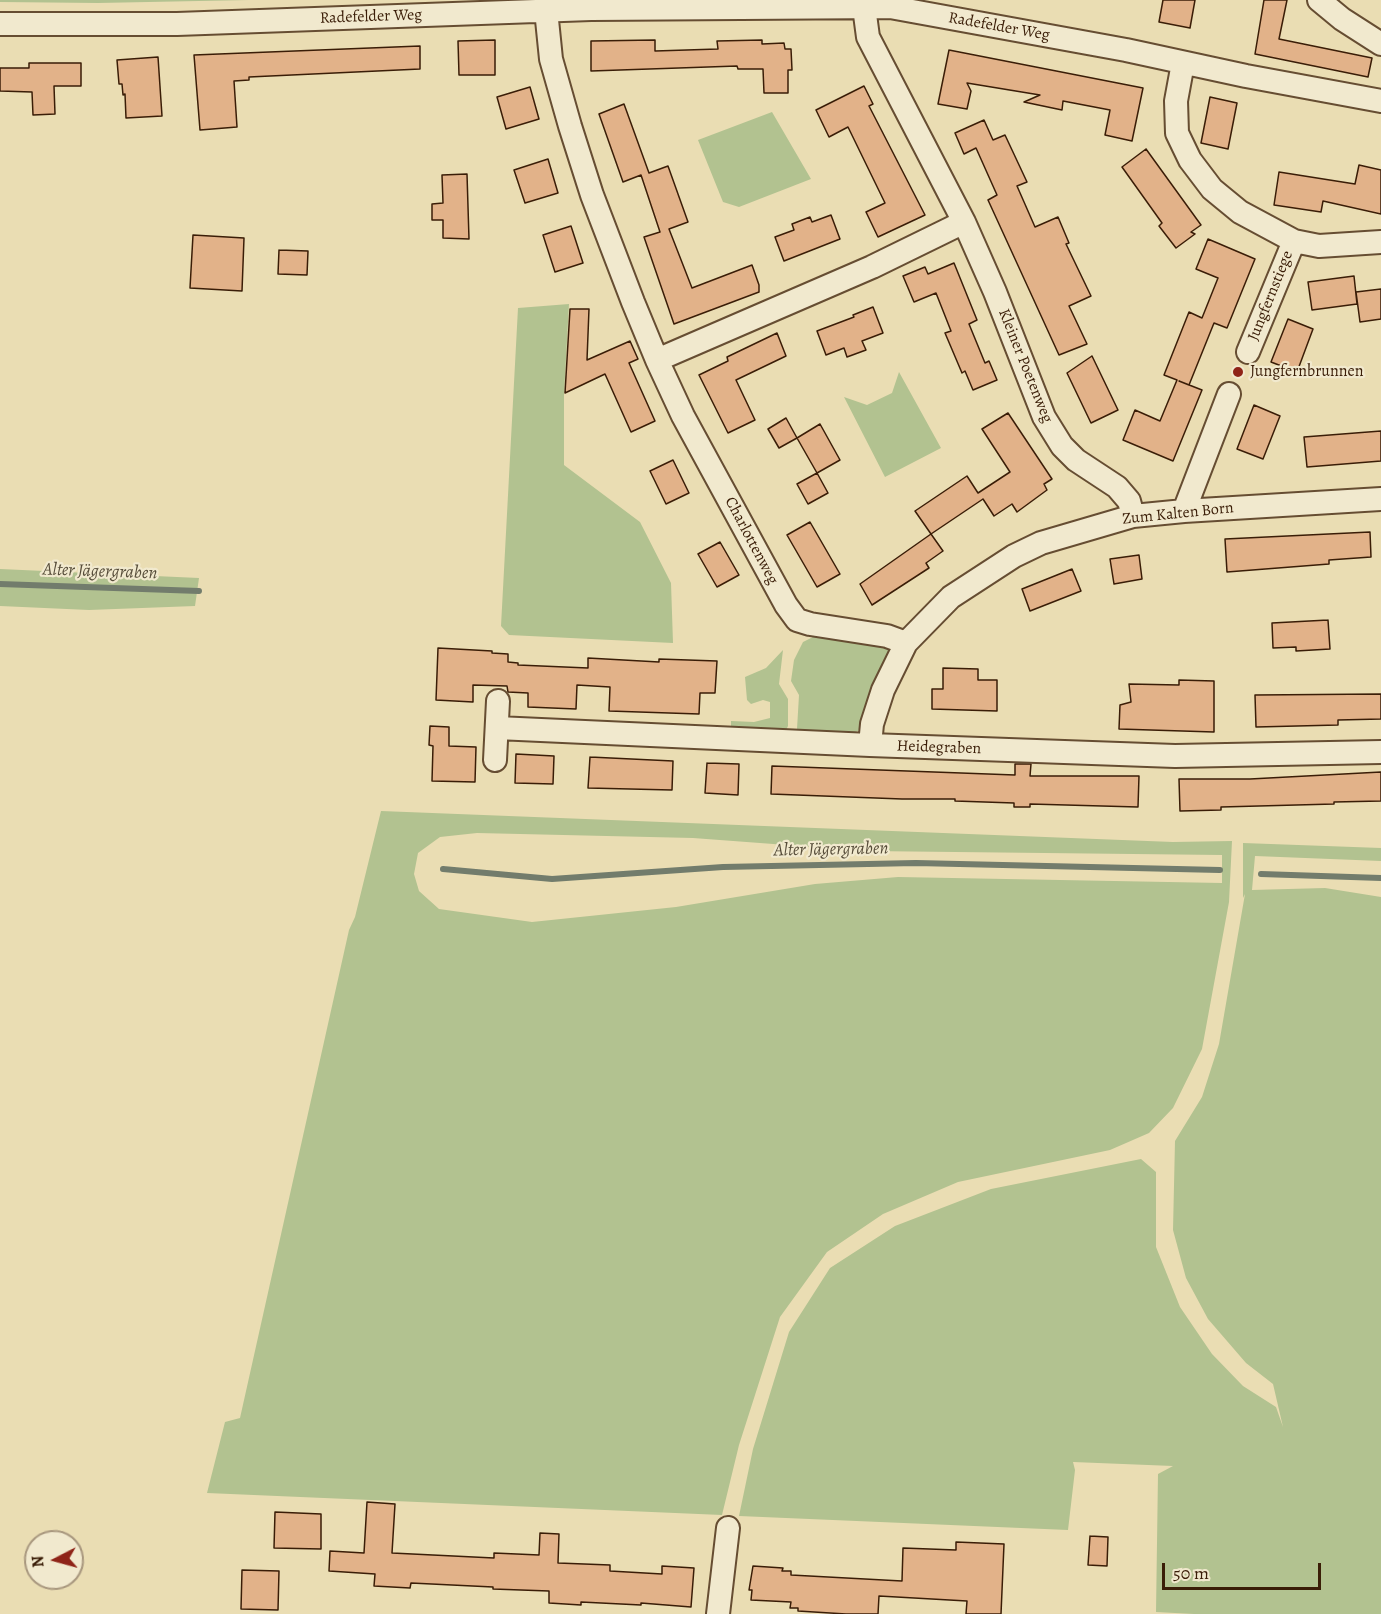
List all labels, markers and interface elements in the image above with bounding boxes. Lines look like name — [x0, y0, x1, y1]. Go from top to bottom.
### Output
street label: Radefelder Weg — [319, 6, 423, 28]
street label: Radefelder Weg — [947, 9, 1051, 45]
street label: Jungfernstiege — [1244, 248, 1298, 344]
street label: Kleiner Poetenweg — [993, 306, 1057, 426]
place label: Jungfernbrunnen — [1250, 362, 1363, 382]
marker: Jungfernbrunnen — [1231, 365, 1245, 379]
street label: Charlottenweg — [720, 494, 782, 588]
street label: Zum Kalten Born — [1121, 499, 1235, 529]
water label: Alter Jägergraben — [42, 559, 158, 585]
street label: Heidegraben — [896, 737, 982, 759]
water label: Alter Jägergraben — [774, 838, 888, 862]
north arrow — [24, 1530, 84, 1590]
scale bar — [1165, 1551, 1324, 1589]
text: N — [27, 1555, 50, 1569]
text: 50 m — [1173, 1561, 1209, 1585]

